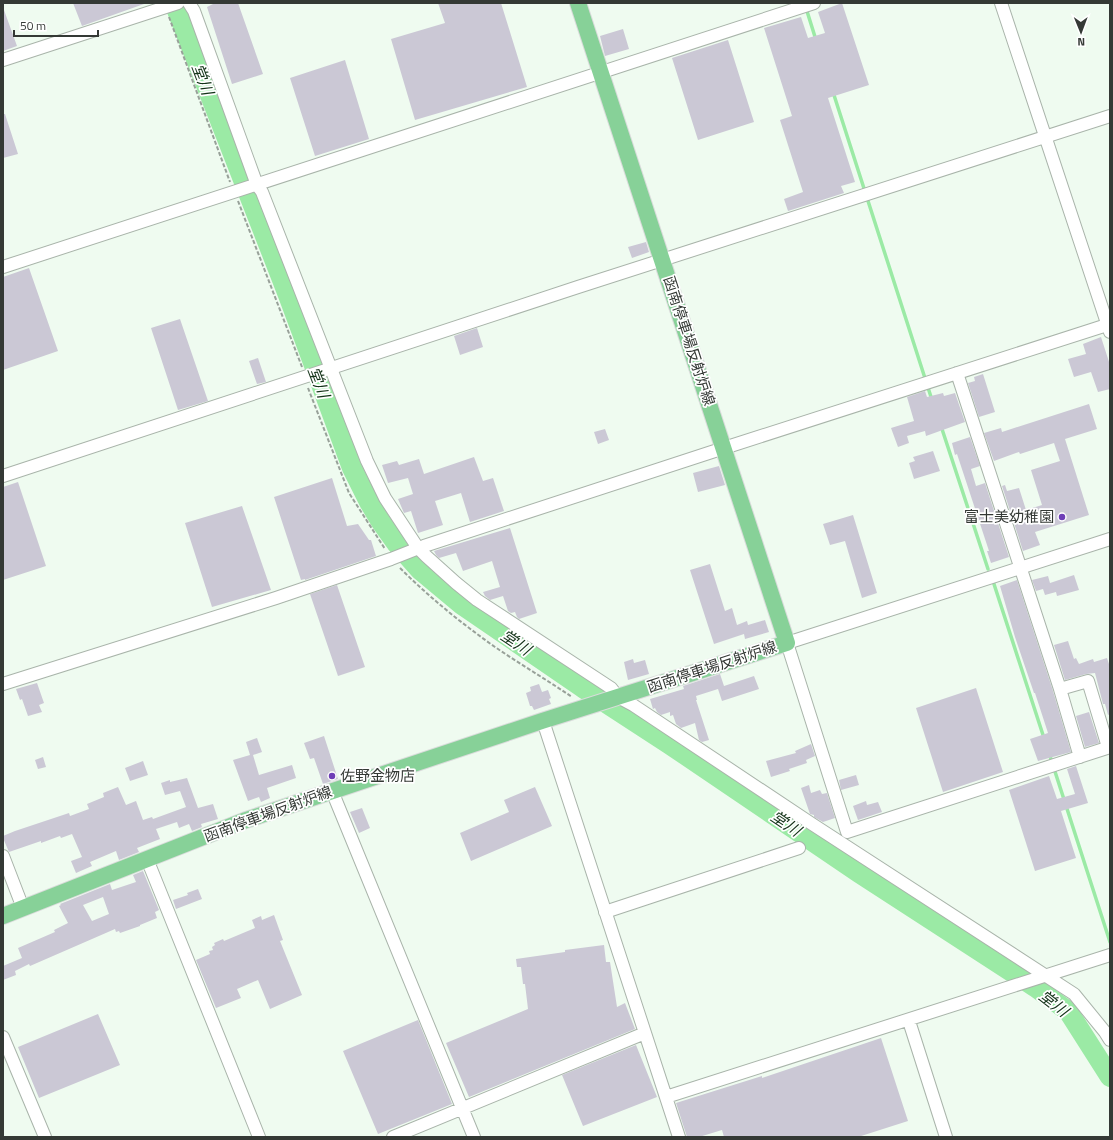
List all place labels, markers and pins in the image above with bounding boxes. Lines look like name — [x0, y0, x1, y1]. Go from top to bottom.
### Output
place label: 富士美幼稚園 — [964, 505, 1054, 528]
marker: 富士美幼稚園 — [1057, 512, 1067, 522]
place label: 佐野金物店 — [340, 764, 415, 787]
marker: 佐野金物店 — [327, 771, 337, 781]

